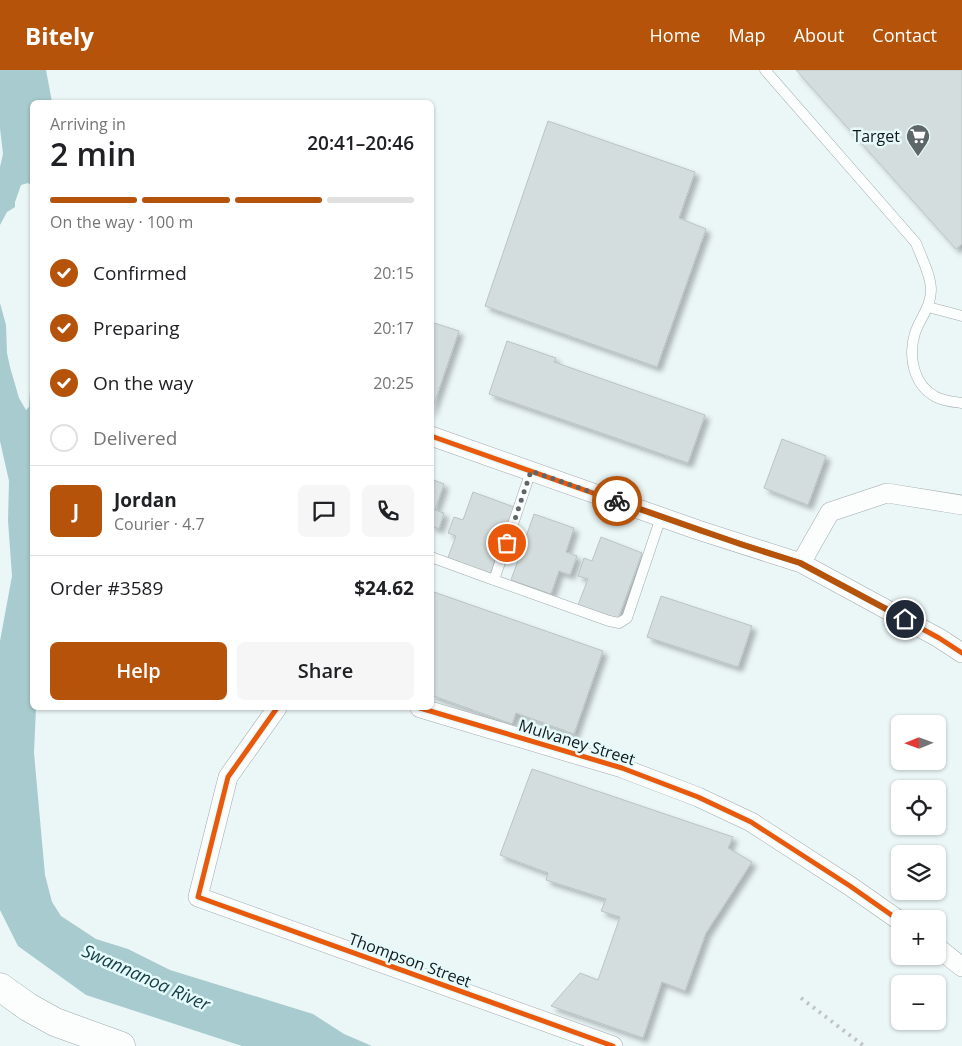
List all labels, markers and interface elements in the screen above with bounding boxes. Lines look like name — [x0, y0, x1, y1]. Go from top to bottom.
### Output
text: Bitely — [25, 19, 94, 52]
text: Home — [650, 23, 700, 47]
text: Map — [728, 23, 766, 47]
text: About — [794, 23, 844, 47]
text: Contact — [872, 23, 937, 47]
text: Arriving in — [50, 113, 126, 135]
supermarket icon: Target — [905, 123, 931, 157]
place label: Target — [852, 125, 900, 147]
text: 20:41–20:46 — [307, 130, 414, 156]
text: 2 min — [50, 132, 136, 175]
text: On the way · 100 m — [50, 211, 193, 233]
icon: check — [50, 259, 78, 287]
text: Confirmed — [93, 260, 187, 286]
text: 20:15 — [373, 262, 414, 284]
icon: check — [50, 314, 78, 342]
text: Preparing — [93, 315, 180, 341]
text: 20:17 — [373, 317, 414, 339]
icon: check — [50, 369, 78, 397]
text: On the way — [93, 370, 193, 396]
text: 20:25 — [373, 372, 414, 394]
text: Delivered — [93, 425, 177, 451]
courier — [592, 476, 642, 526]
button: chat — [298, 485, 350, 537]
button: phone — [362, 485, 414, 537]
text: Jordan — [114, 487, 177, 513]
icon: bike — [603, 487, 631, 515]
text: J — [73, 498, 79, 524]
text: Courier · 4.7 — [114, 513, 205, 535]
pin — [486, 522, 528, 564]
icon: bag — [493, 529, 521, 557]
text: Order #3589 — [50, 575, 163, 601]
text: $24.62 — [354, 575, 414, 601]
pin — [884, 598, 926, 640]
icon: home — [891, 605, 919, 633]
button: Help — [50, 642, 227, 700]
button: Share — [237, 642, 414, 700]
street label: Mulvaney Street — [516, 714, 638, 770]
north arrow — [891, 715, 946, 770]
map controls — [891, 715, 946, 1030]
button: locate — [891, 780, 946, 835]
button: layers — [891, 845, 946, 900]
button: + — [891, 910, 946, 965]
street label: Thompson Street — [346, 928, 475, 992]
water label: Swannanoa River — [79, 938, 215, 1016]
button: − — [891, 975, 946, 1030]

